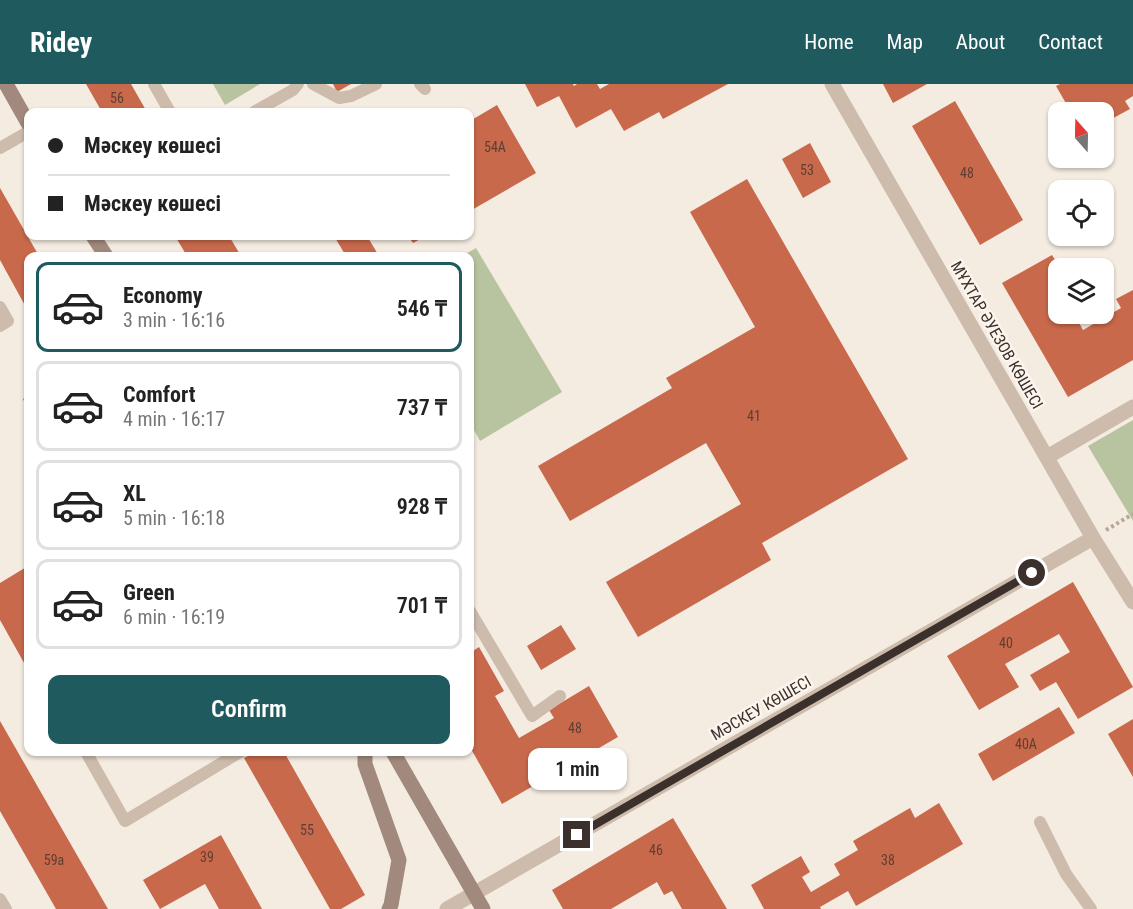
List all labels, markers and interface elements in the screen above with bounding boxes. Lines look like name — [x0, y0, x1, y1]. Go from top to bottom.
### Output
text: Ridey — [30, 26, 92, 59]
text: Home — [804, 30, 854, 54]
text: Map — [887, 30, 923, 54]
text: About — [956, 30, 1005, 54]
text: Contact — [1038, 30, 1103, 54]
house number: 56 — [110, 90, 124, 106]
north arrow — [1048, 102, 1114, 168]
map controls — [1048, 102, 1114, 324]
text: Мәскеу көшесі — [84, 133, 221, 158]
house number: 54А — [484, 139, 506, 155]
house number: 53 — [800, 162, 814, 178]
house number: 48 — [960, 165, 974, 181]
button: locate — [1048, 180, 1114, 246]
text: Мәскеу көшесі — [84, 191, 221, 216]
street label: МҰХТАР ӘУЕЗОВ КӨШЕСІ — [947, 258, 1047, 412]
button: layers — [1048, 258, 1114, 324]
icon: car — [51, 280, 105, 334]
text: Economy — [123, 283, 203, 308]
text: 546 ₸ — [397, 296, 447, 321]
text: 3 min · 16:16 — [123, 308, 225, 332]
icon: car — [51, 379, 105, 433]
text: Comfort — [123, 382, 196, 407]
text: 737 ₸ — [397, 395, 447, 420]
text: 4 min · 16:17 — [123, 407, 225, 431]
house number: 41 — [747, 408, 761, 424]
icon: car — [51, 478, 105, 532]
text: XL — [123, 481, 146, 506]
text: 928 ₸ — [397, 494, 447, 519]
text: 5 min · 16:18 — [123, 506, 225, 530]
route start — [1018, 559, 1045, 586]
icon: car — [51, 577, 105, 631]
text: Green — [123, 580, 175, 605]
text: 701 ₸ — [397, 593, 447, 618]
text: 6 min · 16:19 — [123, 605, 225, 629]
house number: 40 — [999, 635, 1013, 651]
street label: МӘСКЕУ КӨШЕСІ — [708, 672, 814, 744]
button: Confirm — [48, 675, 450, 744]
house number: 48 — [568, 720, 582, 736]
house number: 40А — [1015, 736, 1037, 752]
callout: 1 min — [528, 748, 626, 790]
text: 1 min — [555, 757, 600, 781]
route end — [563, 821, 590, 848]
house number: 55 — [300, 822, 314, 838]
house number: 46 — [649, 842, 663, 858]
house number: 39 — [200, 849, 214, 865]
house number: 59а — [44, 852, 64, 868]
house number: 38 — [881, 852, 895, 868]

